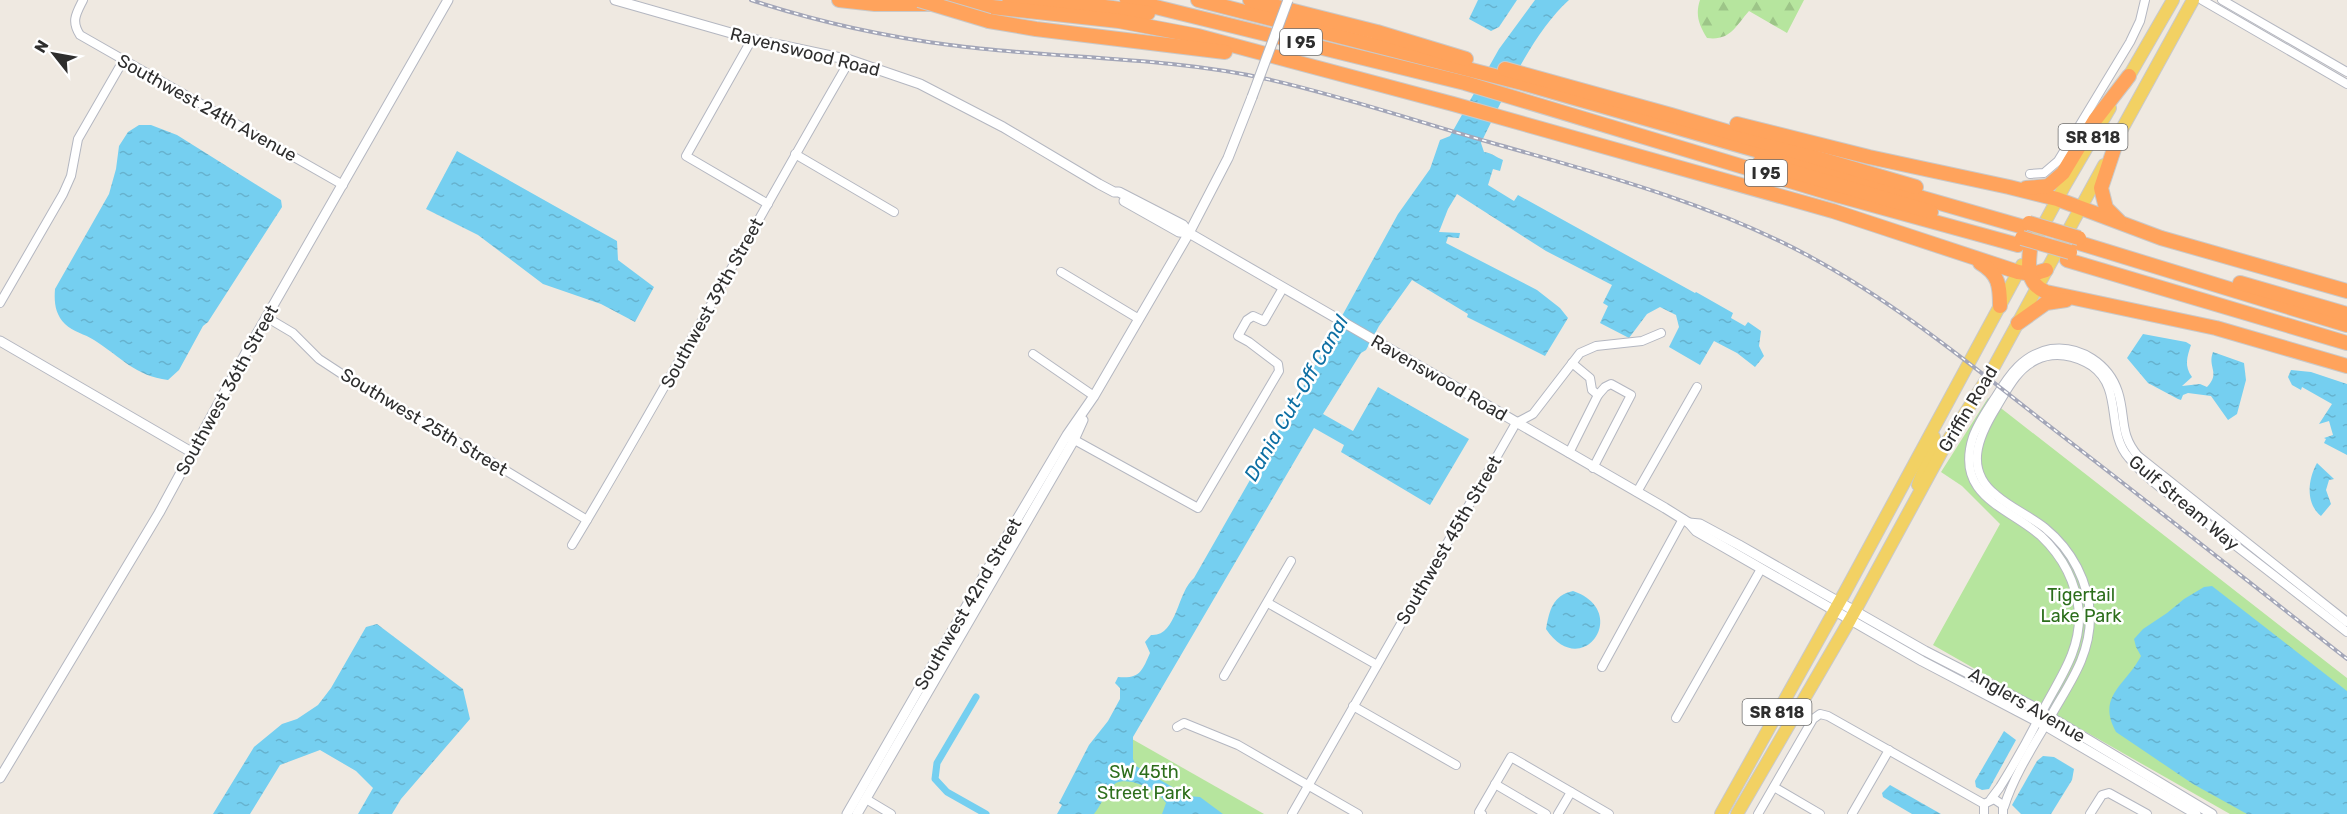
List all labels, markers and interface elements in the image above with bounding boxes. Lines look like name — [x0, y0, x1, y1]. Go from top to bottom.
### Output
street label: Ravenswood Road — [728, 23, 882, 81]
north arrow — [24, 24, 84, 84]
road number: I 95 — [1280, 29, 1322, 55]
text: N — [30, 37, 53, 56]
street label: Southwest 24th Avenue — [113, 49, 301, 167]
road number: SR 818 — [2058, 124, 2128, 150]
road number: I 95 — [1745, 160, 1787, 186]
street label: Southwest 39th Street — [656, 214, 768, 392]
street label: Southwest 36th Street — [171, 301, 283, 479]
water label: Dania Cut-Off Canal — [1239, 310, 1354, 485]
street label: Ravenswood Road — [1367, 330, 1511, 426]
street label: Griffin Road — [1934, 362, 2002, 456]
street label: Southwest 25th Street — [337, 363, 511, 481]
street label: Gulf Stream Way — [2124, 450, 2244, 556]
street label: Southwest 45th Street — [1392, 452, 1506, 628]
street label: Southwest 42nd Street — [910, 514, 1026, 694]
park label: Tigertail Lake Park — [2041, 584, 2122, 627]
street label: Anglers Avenue — [1965, 663, 2089, 747]
road number: SR 818 — [1742, 699, 1812, 725]
park label: SW 45th Street Park — [1097, 761, 1192, 804]

